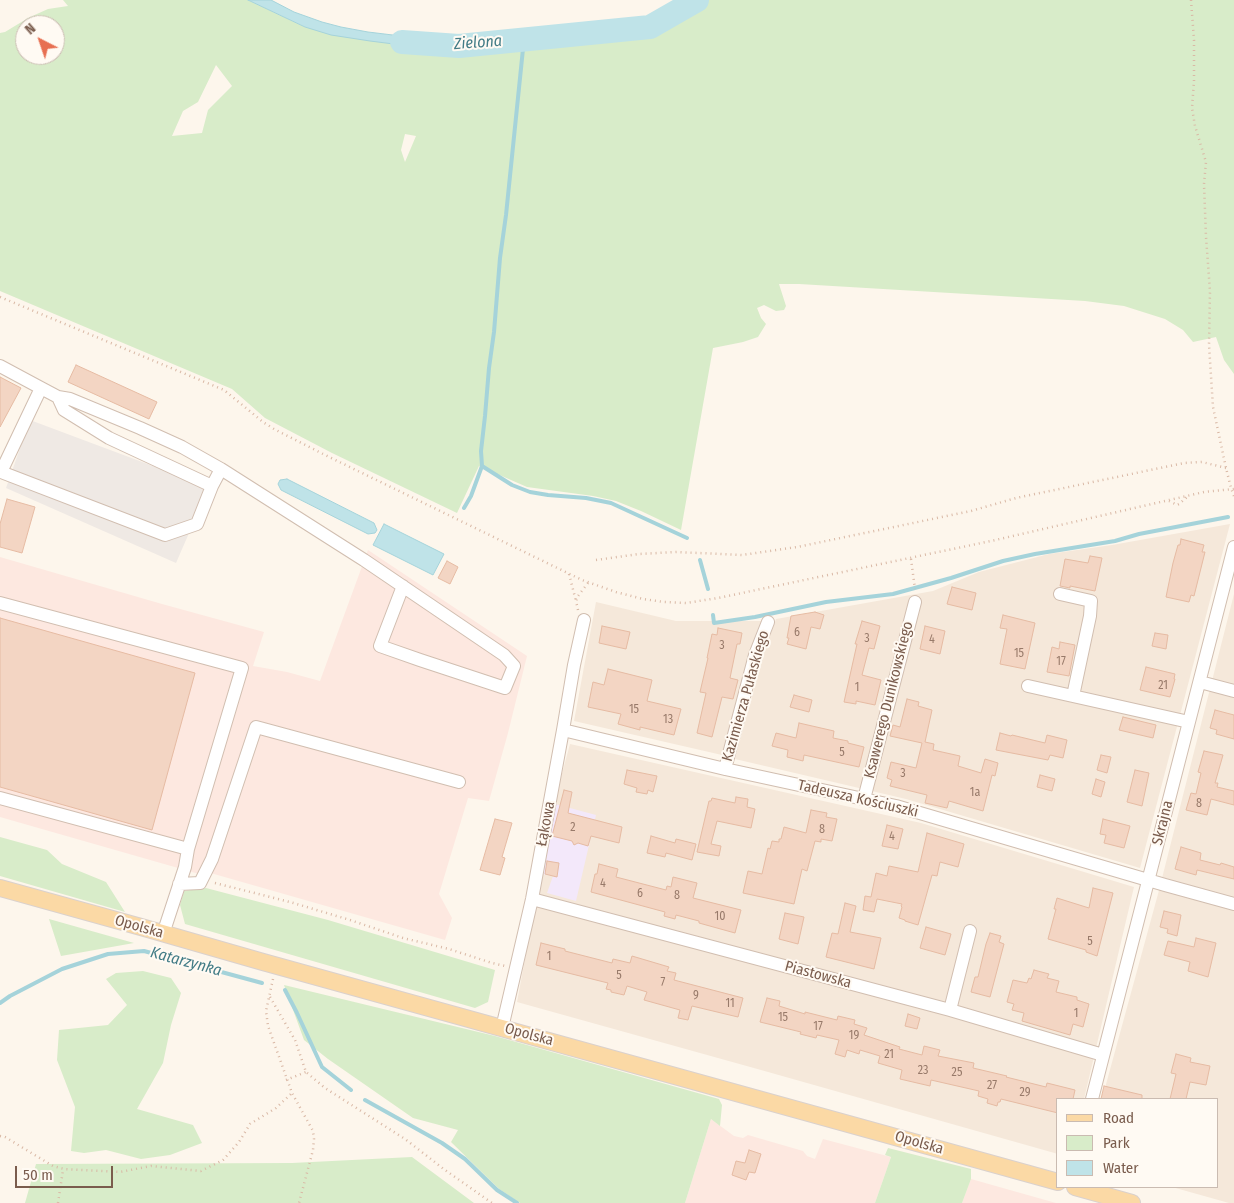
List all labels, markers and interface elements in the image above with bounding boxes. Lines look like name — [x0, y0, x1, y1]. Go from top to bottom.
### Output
north arrow — [15, 15, 65, 65]
text: N — [22, 20, 39, 38]
water label: Zielona — [453, 32, 503, 54]
street label: Ksawerego Dunikowskiego — [861, 620, 917, 780]
house number: 6 — [794, 626, 800, 640]
street label: Kazimierza Pułaskiego — [719, 628, 773, 764]
house number: 3 — [864, 632, 870, 646]
house number: 4 — [929, 633, 935, 647]
house number: 3 — [719, 639, 725, 653]
house number: 15 — [1014, 647, 1024, 661]
house number: 17 — [1056, 655, 1066, 669]
house number: 21 — [1158, 679, 1168, 693]
house number: 1 — [855, 681, 859, 695]
house number: 15 — [629, 703, 639, 717]
house number: 13 — [663, 713, 673, 727]
house number: 5 — [839, 746, 845, 760]
house number: 3 — [900, 767, 906, 781]
street label: Tadeusza Kościuszki — [796, 776, 920, 822]
house number: 1a — [970, 786, 980, 800]
house number: 8 — [1196, 797, 1202, 811]
street label: Skrajna — [1149, 799, 1177, 847]
street label: Łąkowa — [533, 800, 559, 848]
house number: 2 — [570, 821, 576, 835]
house number: 8 — [819, 823, 825, 837]
house number: 4 — [889, 830, 895, 844]
house number: 4 — [600, 877, 606, 891]
house number: 6 — [637, 887, 643, 901]
house number: 8 — [674, 889, 680, 903]
house number: 10 — [715, 910, 725, 924]
street label: Opolska — [113, 911, 165, 943]
house number: 5 — [1087, 935, 1093, 949]
water label: Katarzynka — [148, 943, 224, 981]
house number: 1 — [547, 950, 551, 964]
street label: Piastowska — [783, 957, 853, 993]
house number: 5 — [616, 969, 622, 983]
house number: 7 — [661, 976, 665, 990]
house number: 9 — [693, 989, 699, 1003]
house number: 11 — [725, 997, 735, 1011]
house number: 1 — [1074, 1007, 1078, 1021]
house number: 15 — [778, 1011, 788, 1025]
street label: Opolska — [503, 1020, 555, 1050]
house number: 17 — [813, 1020, 823, 1034]
house number: 19 — [849, 1029, 859, 1043]
house number: 21 — [884, 1048, 894, 1062]
house number: 23 — [918, 1064, 928, 1078]
house number: 25 — [952, 1066, 962, 1080]
house number: 27 — [987, 1079, 997, 1093]
house number: 29 — [1019, 1086, 1031, 1100]
legend — [1056, 1098, 1219, 1188]
text: Road — [1103, 1109, 1134, 1127]
street label: Opolska — [893, 1127, 945, 1159]
text: Park — [1103, 1134, 1130, 1152]
scale bar — [18, 1156, 115, 1188]
text: Water — [1103, 1159, 1138, 1177]
text: 50 m — [23, 1166, 53, 1184]

